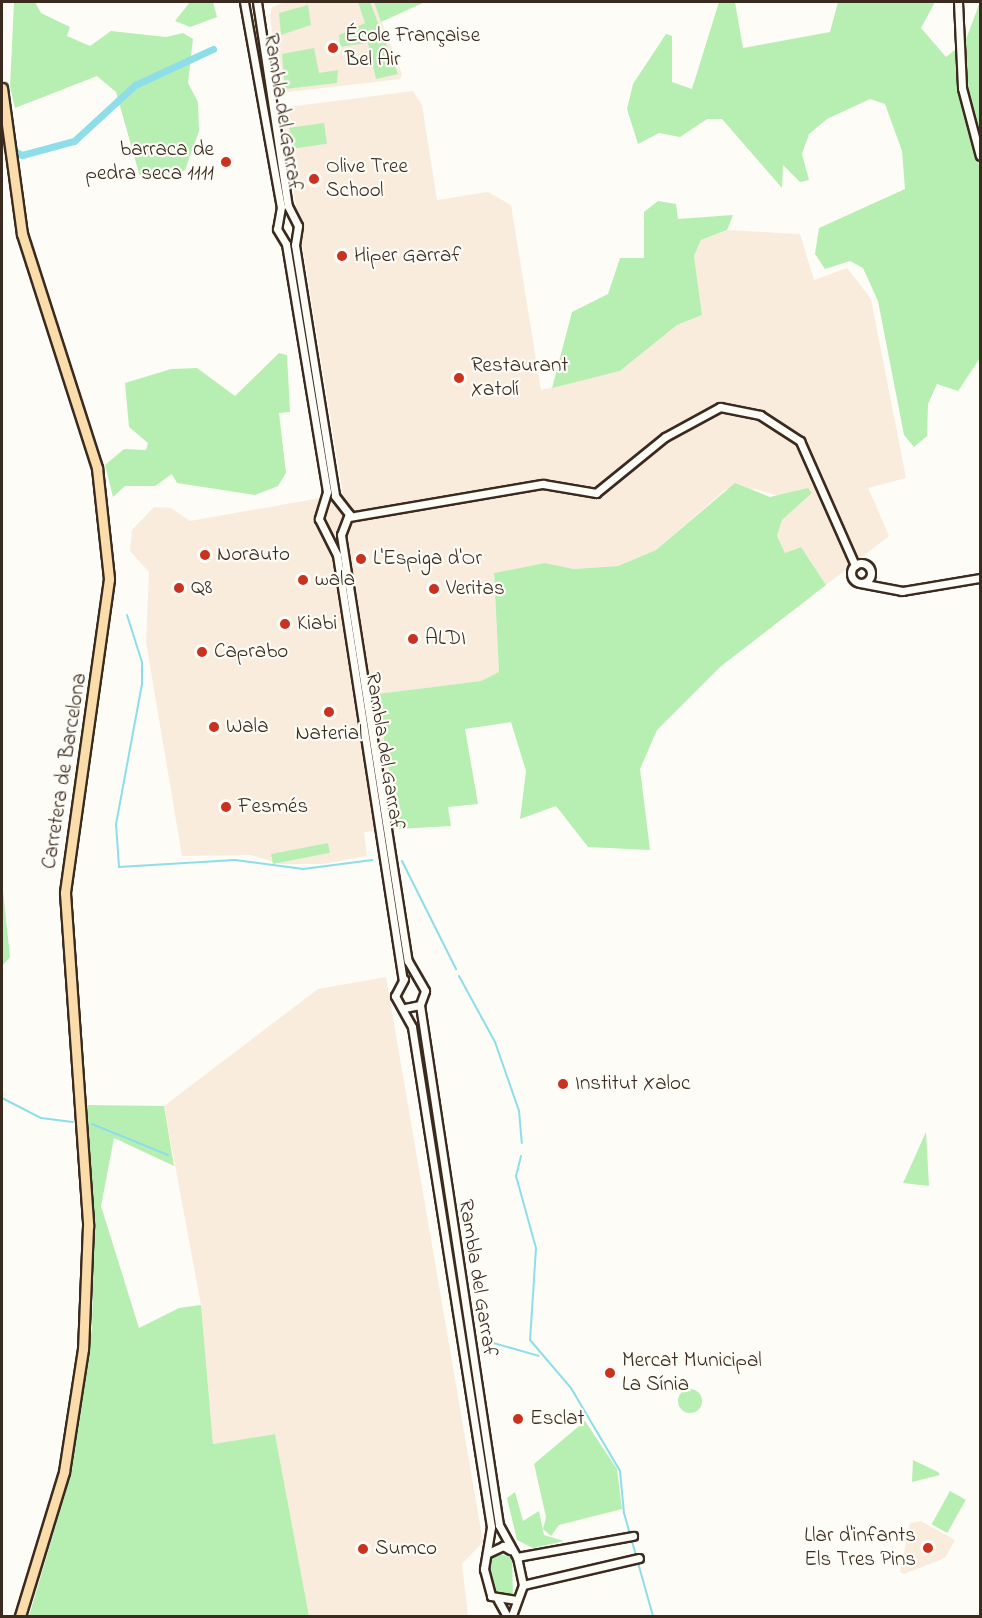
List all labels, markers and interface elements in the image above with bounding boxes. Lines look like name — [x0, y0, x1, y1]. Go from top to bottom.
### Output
place label: École Française Bel Air — [345, 23, 480, 73]
street label: Rambla del Garraf — [257, 32, 307, 192]
marker: École Française Bel Air — [326, 41, 340, 55]
place label: barraca de pedra seca 1111 — [86, 137, 214, 187]
place label: Olive Tree School — [326, 154, 408, 204]
marker: barraca de pedra seca 1111 — [219, 155, 233, 169]
marker: Olive Tree School — [307, 172, 321, 186]
place label: Hiper Garraf — [354, 243, 461, 269]
marker: Hiper Garraf — [335, 249, 349, 263]
place label: Restaurant Xatolí — [471, 353, 568, 403]
marker: Restaurant Xatolí — [452, 371, 466, 385]
place label: Norauto — [217, 542, 290, 568]
place label: L'Espiga d'Or — [373, 546, 482, 572]
marker: Norauto — [198, 548, 212, 562]
marker: L'Espiga d'Or — [354, 552, 368, 566]
place label: wala — [315, 567, 355, 593]
marker: wala — [296, 573, 310, 587]
place label: Q8 — [191, 575, 212, 601]
place label: Veritas — [446, 576, 505, 602]
marker: Q8 — [172, 581, 186, 595]
marker: Veritas — [427, 582, 441, 596]
place label: Kiabi — [297, 611, 337, 637]
marker: Kiabi — [278, 617, 292, 631]
place label: ALDI — [425, 626, 466, 652]
marker: ALDI — [406, 632, 420, 646]
place label: Caprabo — [214, 639, 288, 665]
marker: Caprabo — [195, 645, 209, 659]
street label: Carretera de Barcelona — [37, 671, 93, 871]
street label: Rambla del Garraf — [359, 671, 409, 831]
marker: Naterial — [322, 705, 336, 719]
place label: Wala — [226, 714, 268, 740]
marker: Wala — [207, 720, 221, 734]
place label: Naterial — [295, 721, 363, 747]
place label: Fesmés — [238, 794, 308, 820]
marker: Fesmés — [219, 800, 233, 814]
place label: Institut Xaloc — [575, 1071, 690, 1097]
marker: Institut Xaloc — [556, 1077, 570, 1091]
street label: Rambla del Garraf — [452, 1198, 502, 1358]
place label: Mercat Municipal La Sínia — [622, 1348, 762, 1398]
marker: Mercat Municipal La Sínia — [603, 1366, 617, 1380]
place label: Esclat — [530, 1406, 585, 1432]
marker: Esclat — [511, 1412, 525, 1426]
place label: Llar d'infants Els Tres Pins — [804, 1523, 916, 1573]
place label: Sumco — [375, 1536, 437, 1562]
marker: Llar d'infants Els Tres Pins — [921, 1541, 935, 1555]
marker: Sumco — [356, 1542, 370, 1556]

